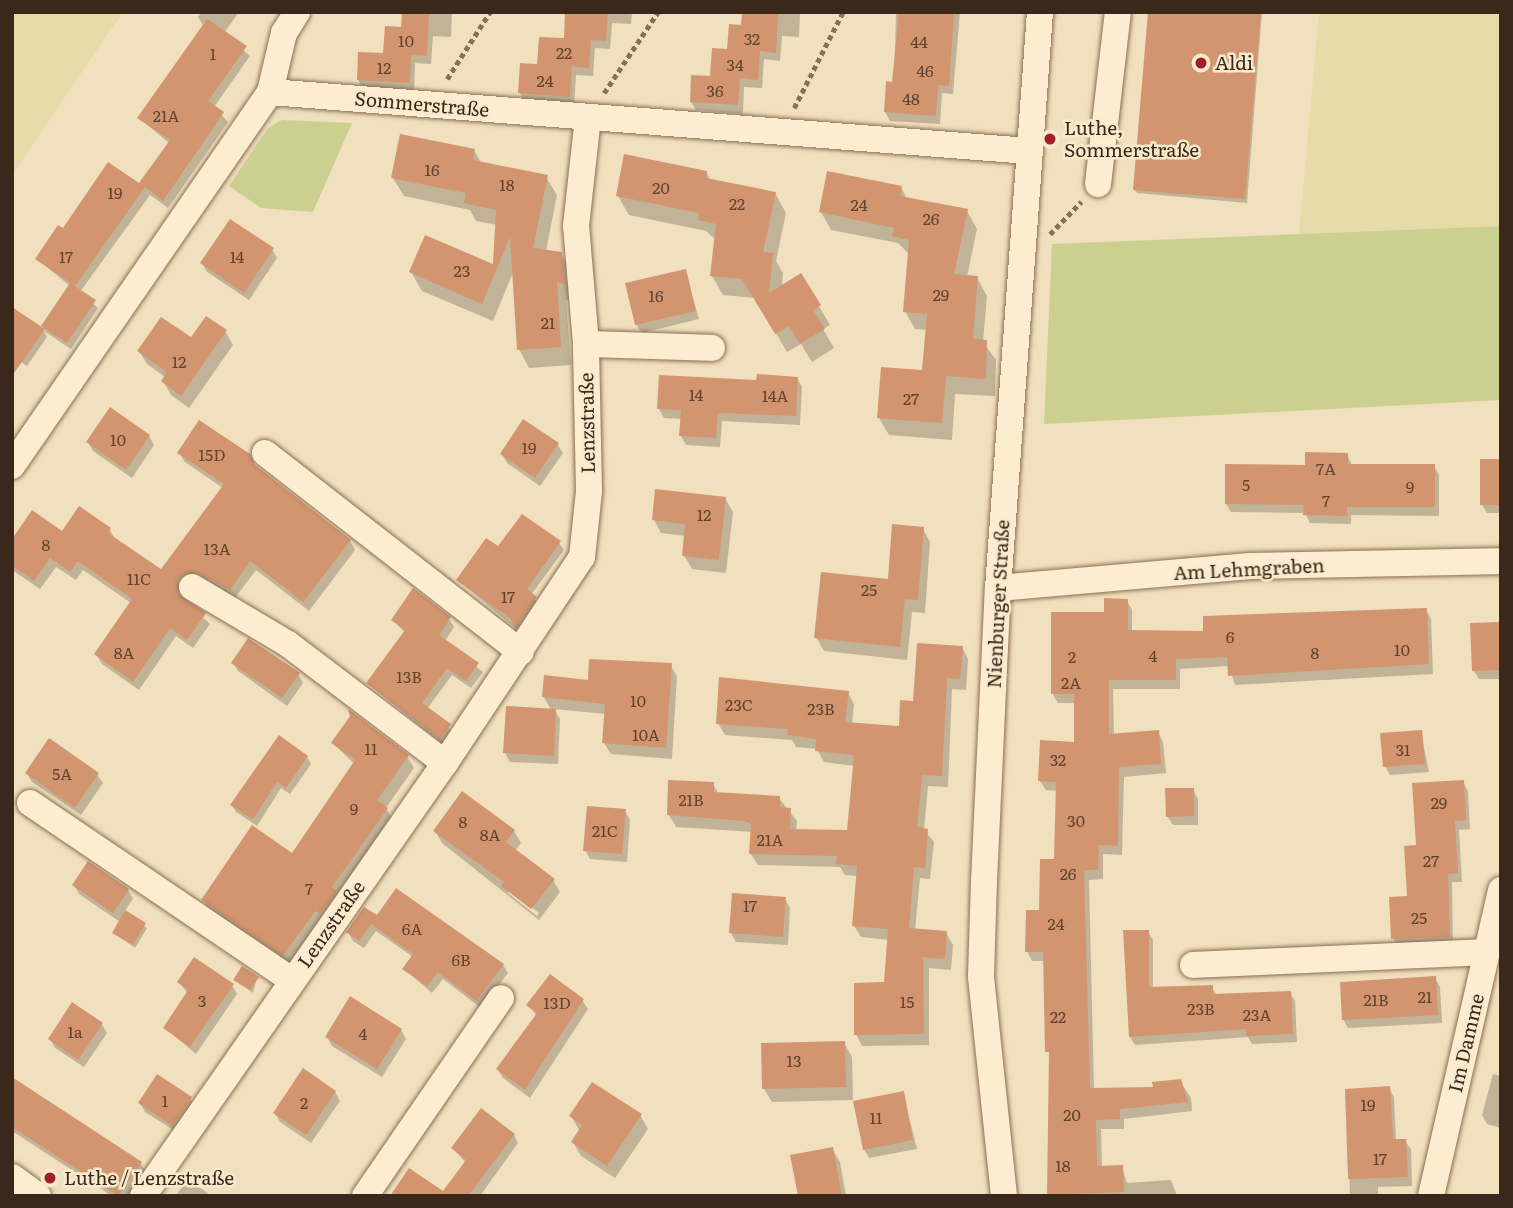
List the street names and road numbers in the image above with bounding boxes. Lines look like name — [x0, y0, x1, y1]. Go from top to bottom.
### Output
street label: Sommerstraße — [354, 87, 490, 121]
street label: Lenzstraße — [575, 372, 599, 474]
street label: Nienburger Straße — [982, 519, 1014, 689]
street label: Am Lehmgraben — [1173, 554, 1325, 584]
street label: Lenzstraße — [293, 876, 369, 972]
street label: Im Damme — [1444, 991, 1488, 1095]

